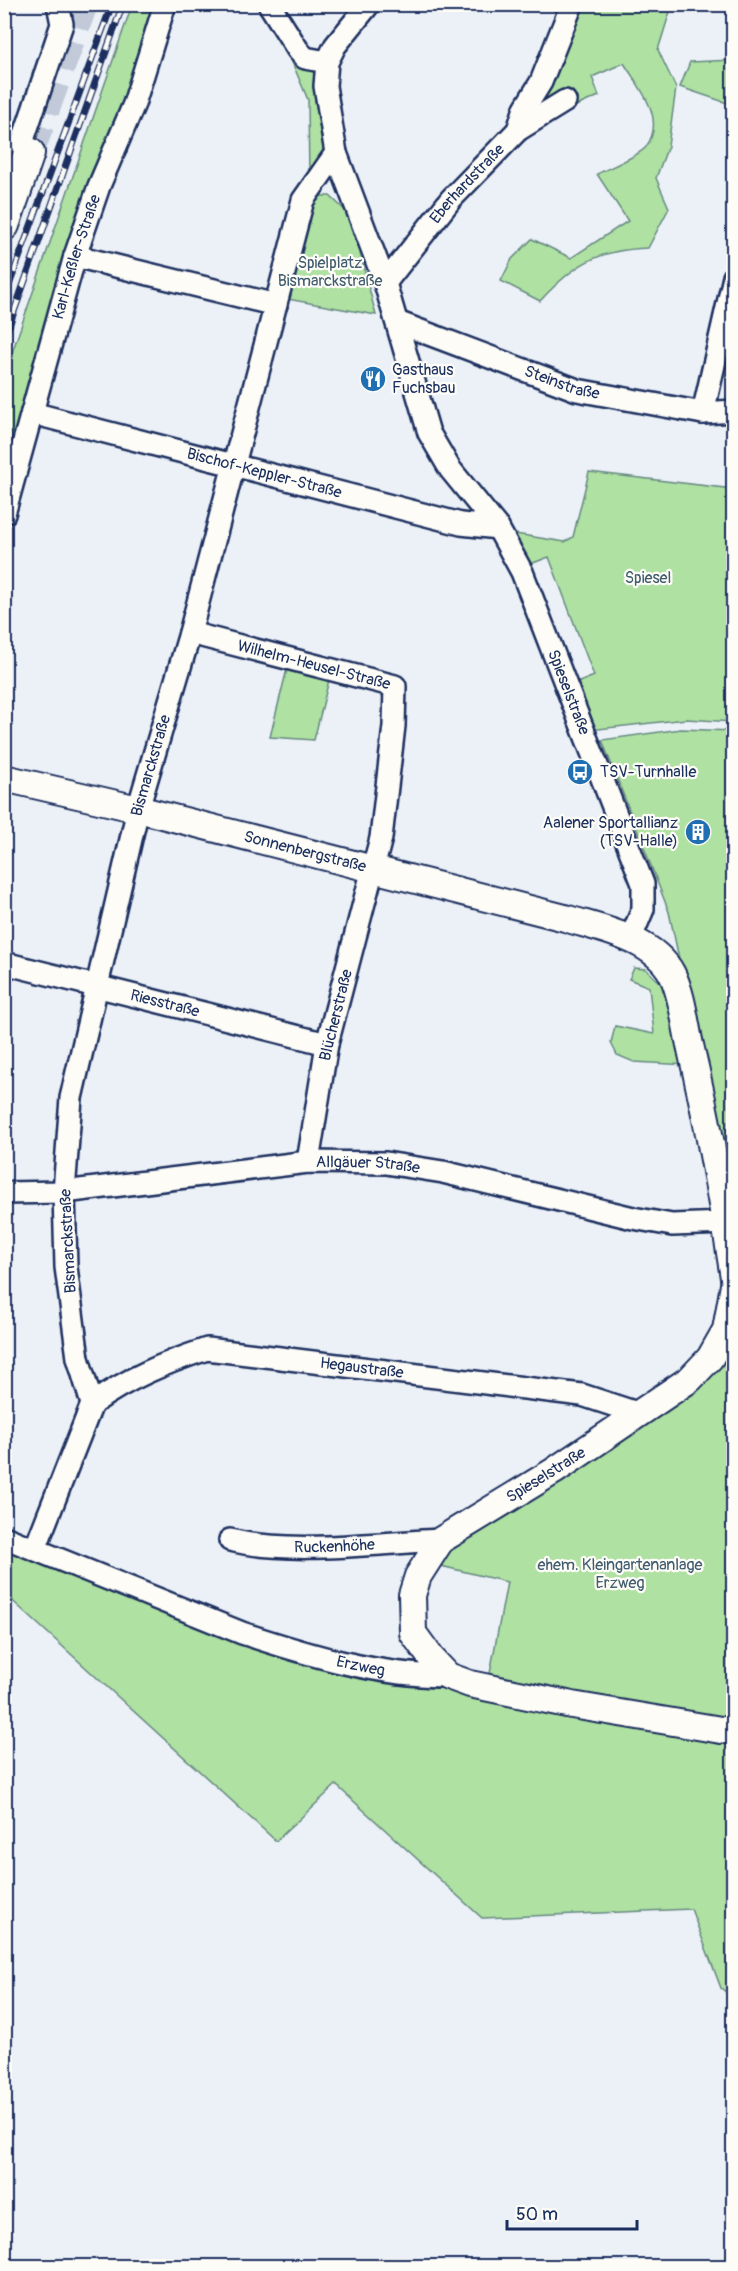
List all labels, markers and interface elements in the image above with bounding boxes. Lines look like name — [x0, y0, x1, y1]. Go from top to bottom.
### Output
street label: Eberhardstraße — [426, 140, 509, 228]
street label: Karl-Keßler-Straße — [48, 192, 105, 322]
park label: Spielplatz Bismarckstraße — [278, 253, 382, 291]
place label: Gasthaus Fuchsbau — [392, 360, 456, 398]
street label: Steinstraße — [521, 361, 601, 404]
restaurant icon: Gasthaus Fuchsbau — [358, 364, 388, 394]
street label: Bischof-Keppler-Straße — [185, 444, 344, 503]
park label: Spiesel — [625, 568, 671, 588]
street label: Wilhelm-Heusel-Straße — [235, 636, 393, 694]
street label: Spieselstraße — [543, 647, 594, 738]
street label: Bismarckstraße — [127, 712, 175, 818]
bus stop icon: TSV-Turnhalle — [565, 757, 595, 787]
place label: TSV-Turnhalle — [600, 762, 696, 782]
place label: Aalener Sportallianz (TSV-Halle) — [543, 813, 678, 851]
building icon: Aalener Sportallianz (TSV-Halle) — [683, 817, 713, 847]
street label: Sonnenbergstraße — [242, 826, 368, 877]
street label: Blücherstraße — [315, 967, 357, 1063]
street label: Riesstraße — [128, 985, 202, 1022]
street label: Allgäuer Straße — [316, 1152, 422, 1178]
street label: Bismarckstraße — [55, 1188, 81, 1294]
street label: Hegaustraße — [319, 1353, 405, 1383]
street label: Spieselstraße — [503, 1443, 589, 1507]
street label: Ruckenhöhe — [294, 1534, 376, 1557]
park label: ehem. Kleingartenanlage Erzweg — [538, 1555, 703, 1593]
street label: Erzweg — [334, 1651, 387, 1681]
scale bar — [507, 2193, 638, 2231]
text: 50 m — [516, 2203, 558, 2226]

